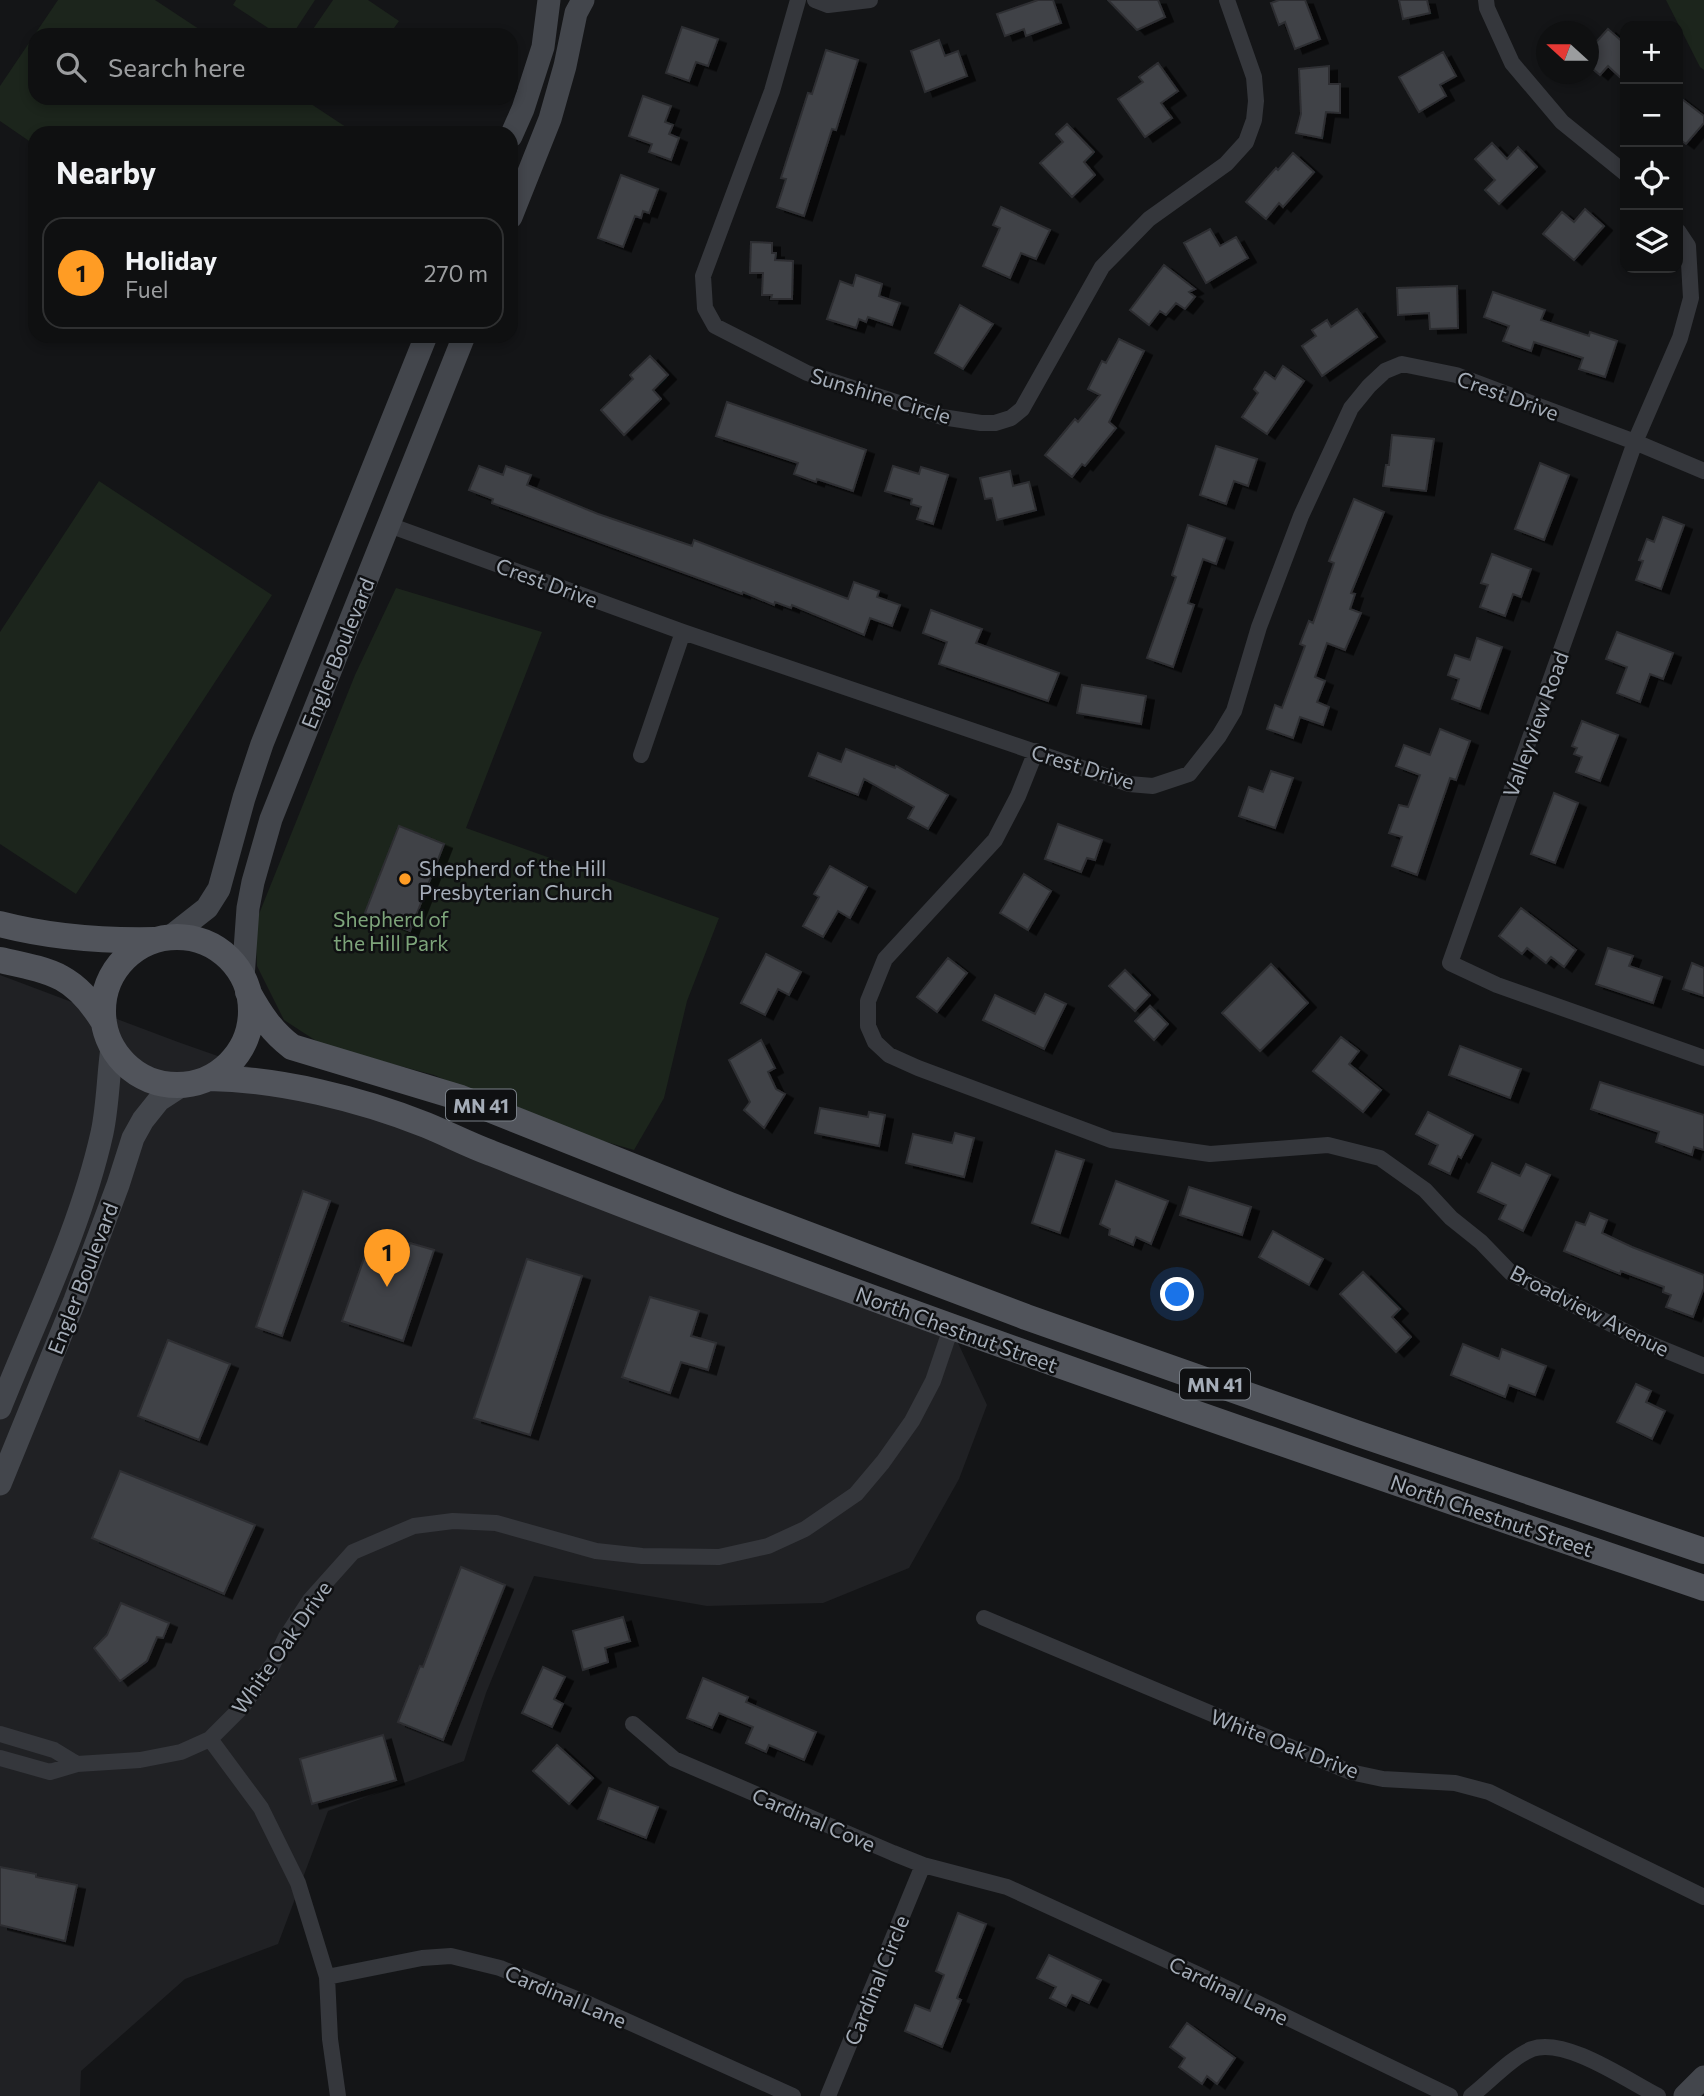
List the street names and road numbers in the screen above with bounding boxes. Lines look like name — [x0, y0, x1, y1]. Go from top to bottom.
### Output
street label: Sunshine Circle — [808, 362, 954, 428]
street label: Crest Drive — [1454, 365, 1562, 425]
street label: Crest Drive — [493, 552, 601, 612]
street label: Engler Boulevard — [295, 574, 379, 732]
street label: Valleyview Road — [1497, 648, 1573, 800]
street label: Crest Drive — [1028, 738, 1138, 794]
road number: MN 41 — [446, 1090, 516, 1120]
street label: Engler Boulevard — [42, 1199, 122, 1357]
street label: Broadview Avenue — [1506, 1259, 1674, 1361]
street label: North Chestnut Street — [853, 1281, 1061, 1377]
road number: MN 41 — [1180, 1368, 1250, 1400]
street label: North Chestnut Street — [1387, 1469, 1597, 1561]
street label: White Oak Drive — [226, 1576, 336, 1718]
street label: White Oak Drive — [1207, 1703, 1363, 1783]
street label: Cardinal Cove — [749, 1782, 879, 1856]
street label: Cardinal Circle — [839, 1911, 913, 2049]
street label: Cardinal Lane — [1165, 1950, 1293, 2030]
street label: Cardinal Lane — [502, 1959, 630, 2033]

